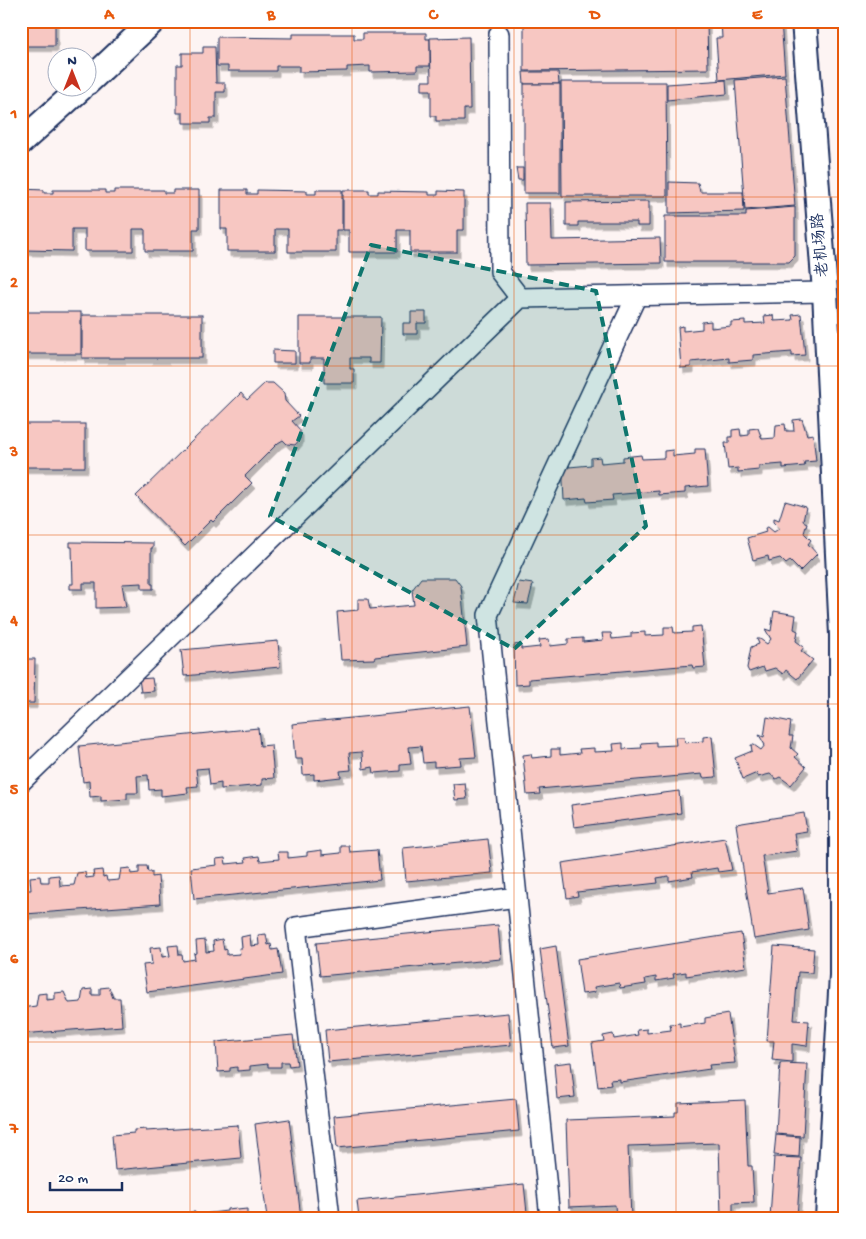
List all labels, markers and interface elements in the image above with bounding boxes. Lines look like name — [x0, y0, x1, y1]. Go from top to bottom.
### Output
text: A — [103, 7, 115, 26]
text: B — [266, 7, 276, 26]
text: C — [428, 7, 439, 26]
text: D — [588, 7, 601, 26]
text: E — [752, 7, 763, 26]
north arrow — [48, 48, 98, 98]
text: N — [67, 53, 77, 70]
text: 1 — [10, 106, 17, 125]
street label: 老机场路 — [808, 212, 834, 278]
text: 2 — [10, 275, 18, 294]
text: 3 — [9, 444, 18, 463]
text: 4 — [9, 613, 18, 632]
text: 5 — [10, 782, 19, 801]
text: 6 — [10, 951, 19, 970]
text: 7 — [9, 1121, 19, 1140]
scale bar — [50, 1159, 122, 1191]
text: 20 m — [58, 1170, 88, 1188]

